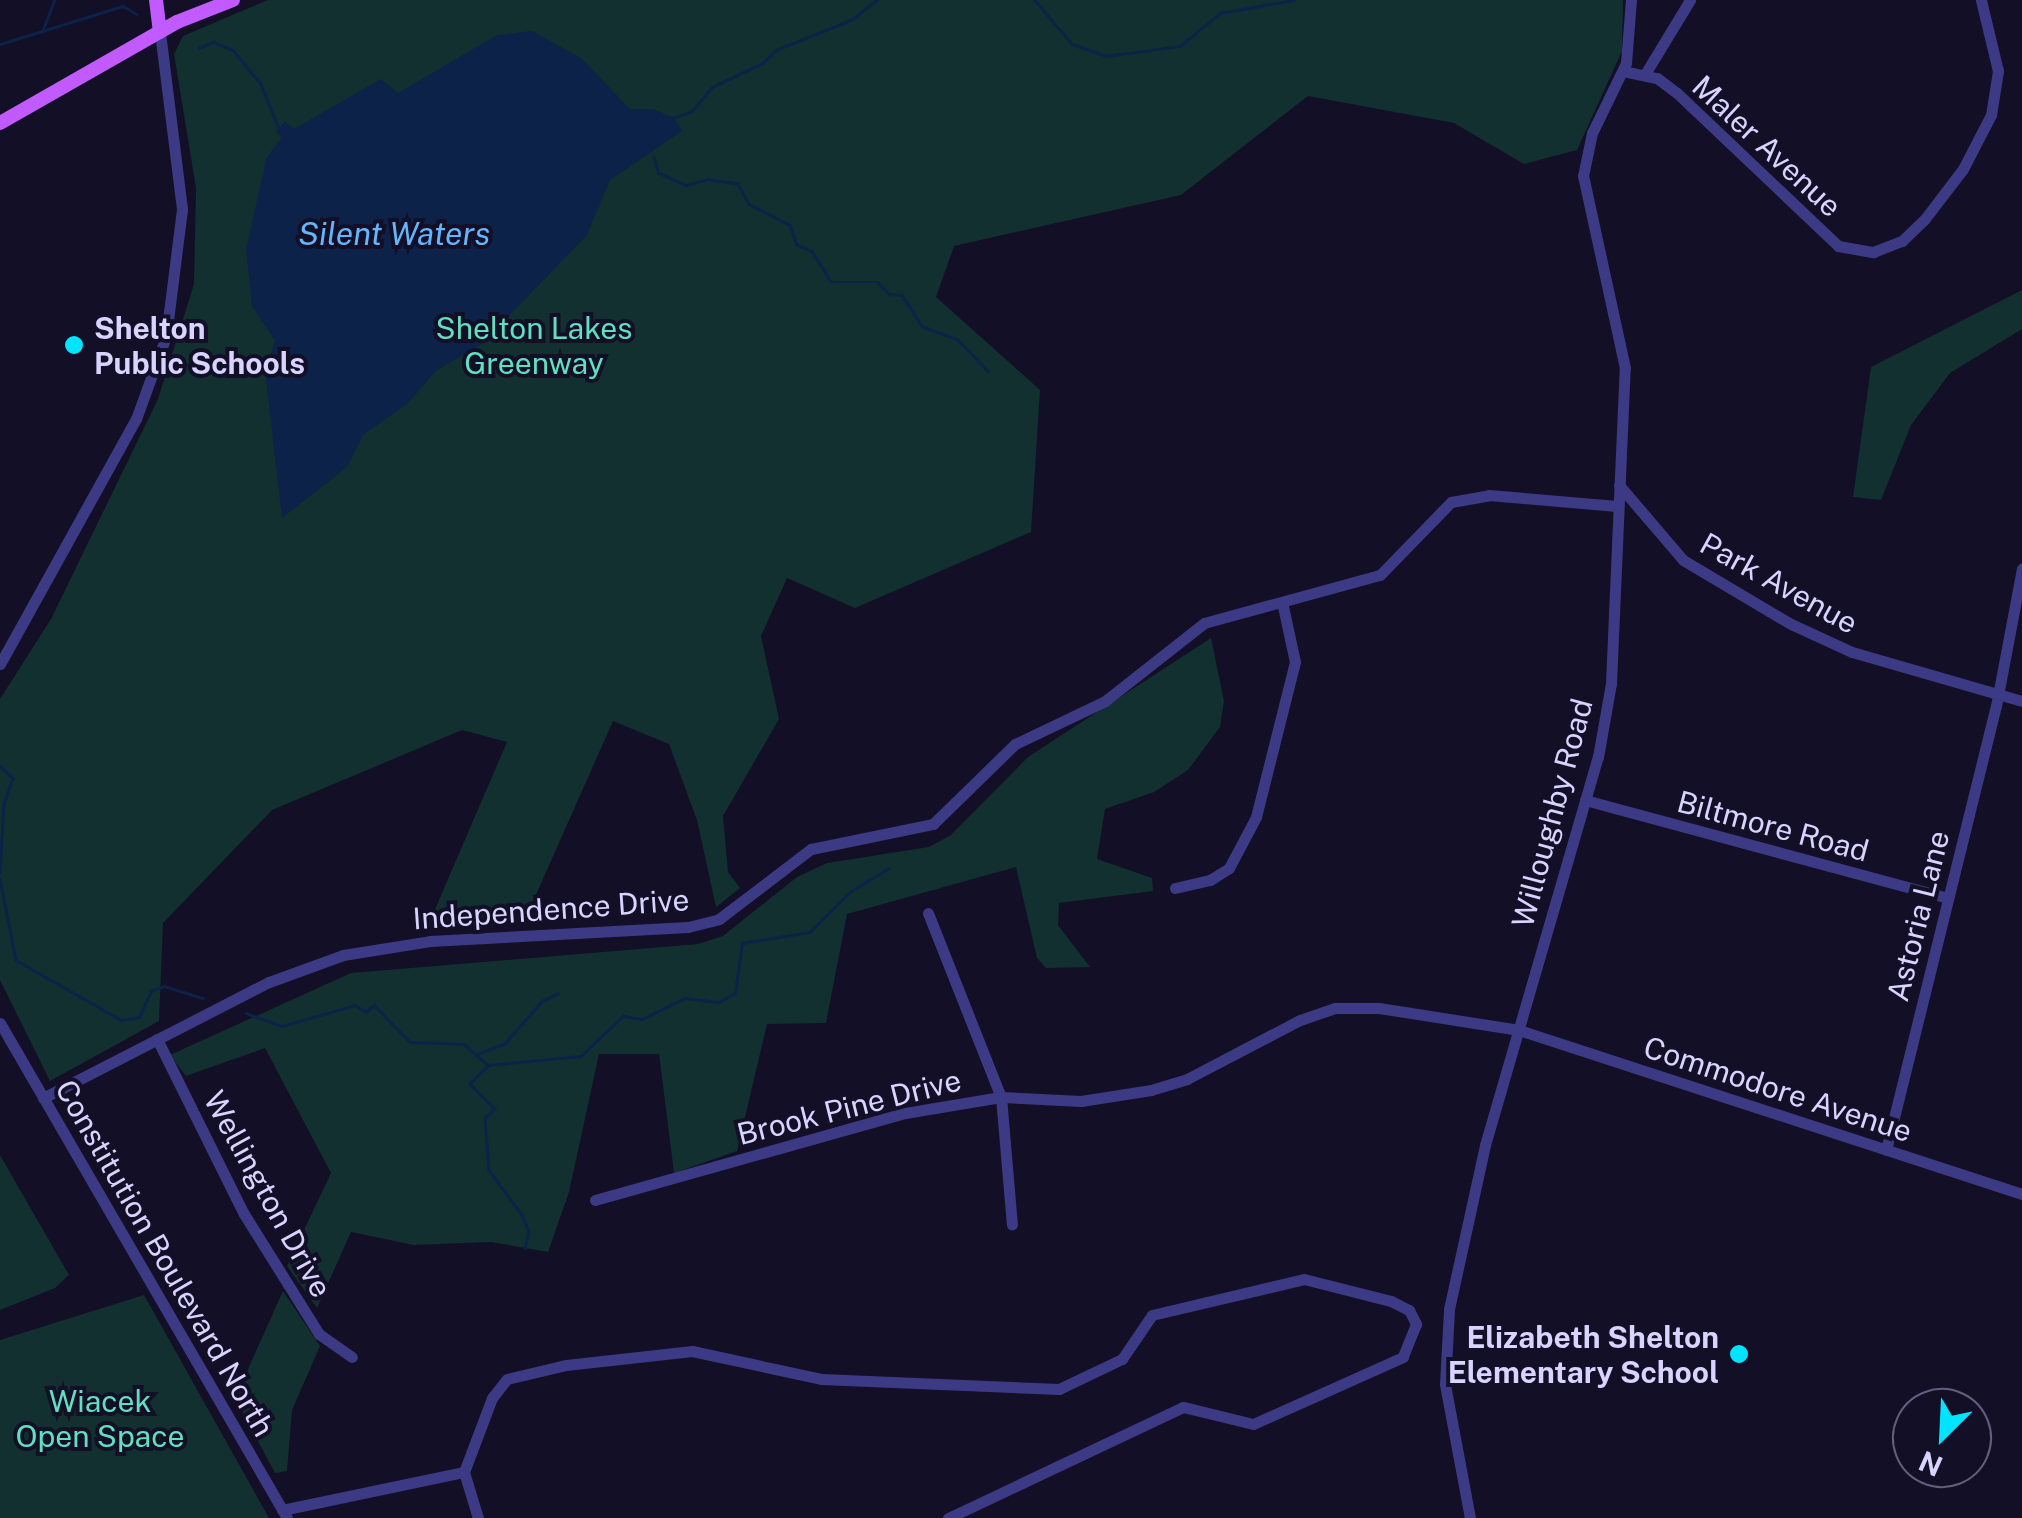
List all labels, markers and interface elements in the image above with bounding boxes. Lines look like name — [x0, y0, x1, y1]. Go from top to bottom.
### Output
street label: Maler Avenue — [1685, 68, 1849, 224]
water label: Silent Waters — [298, 215, 490, 253]
place label: Shelton Public Schools — [94, 310, 305, 380]
park label: Shelton Lakes Greenway — [436, 310, 632, 380]
marker: Shelton Public Schools — [63, 334, 85, 356]
street label: Park Avenue — [1694, 525, 1864, 641]
street label: Willoughby Road — [1504, 695, 1600, 931]
street label: Biltmore Road — [1673, 783, 1873, 869]
street label: Astoria Lane — [1879, 827, 1957, 1005]
street label: Independence Drive — [411, 881, 691, 937]
street label: Commodore Avenue — [1639, 1029, 1917, 1149]
street label: Brook Pine Drive — [733, 1062, 965, 1152]
street label: Constitution Boulevard North — [48, 1073, 282, 1443]
street label: Wellington Drive — [196, 1085, 340, 1303]
place label: Elizabeth Shelton Elementary School — [1448, 1319, 1719, 1390]
marker: Elizabeth Shelton Elementary School — [1728, 1343, 1750, 1365]
park label: Wiacek Open Space — [16, 1383, 184, 1454]
north arrow — [1892, 1388, 1992, 1488]
text: N — [1914, 1445, 1947, 1484]

